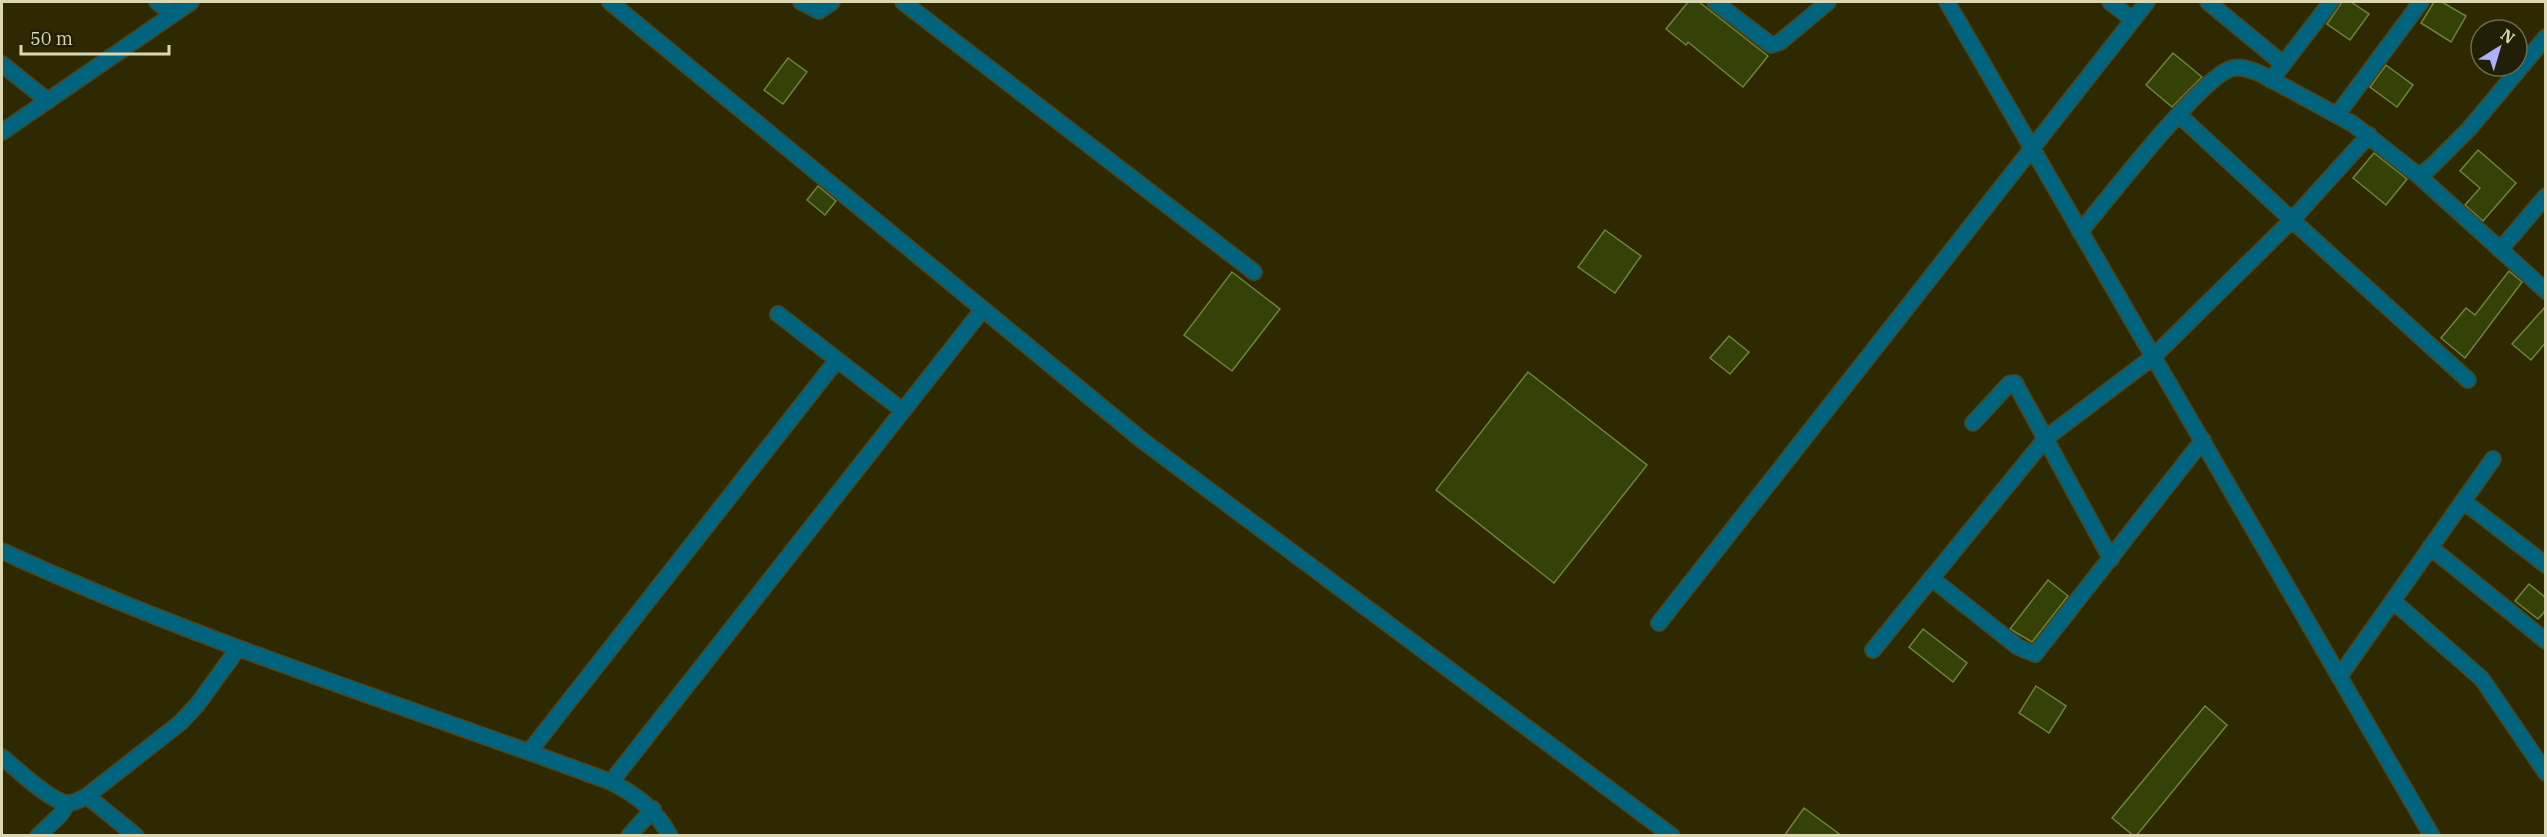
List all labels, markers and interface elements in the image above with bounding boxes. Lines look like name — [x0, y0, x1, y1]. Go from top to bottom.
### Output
scale bar — [21, 18, 170, 56]
north arrow — [2469, 18, 2529, 78]
text: N — [2497, 24, 2519, 48]
text: 50 m — [30, 27, 73, 50]

